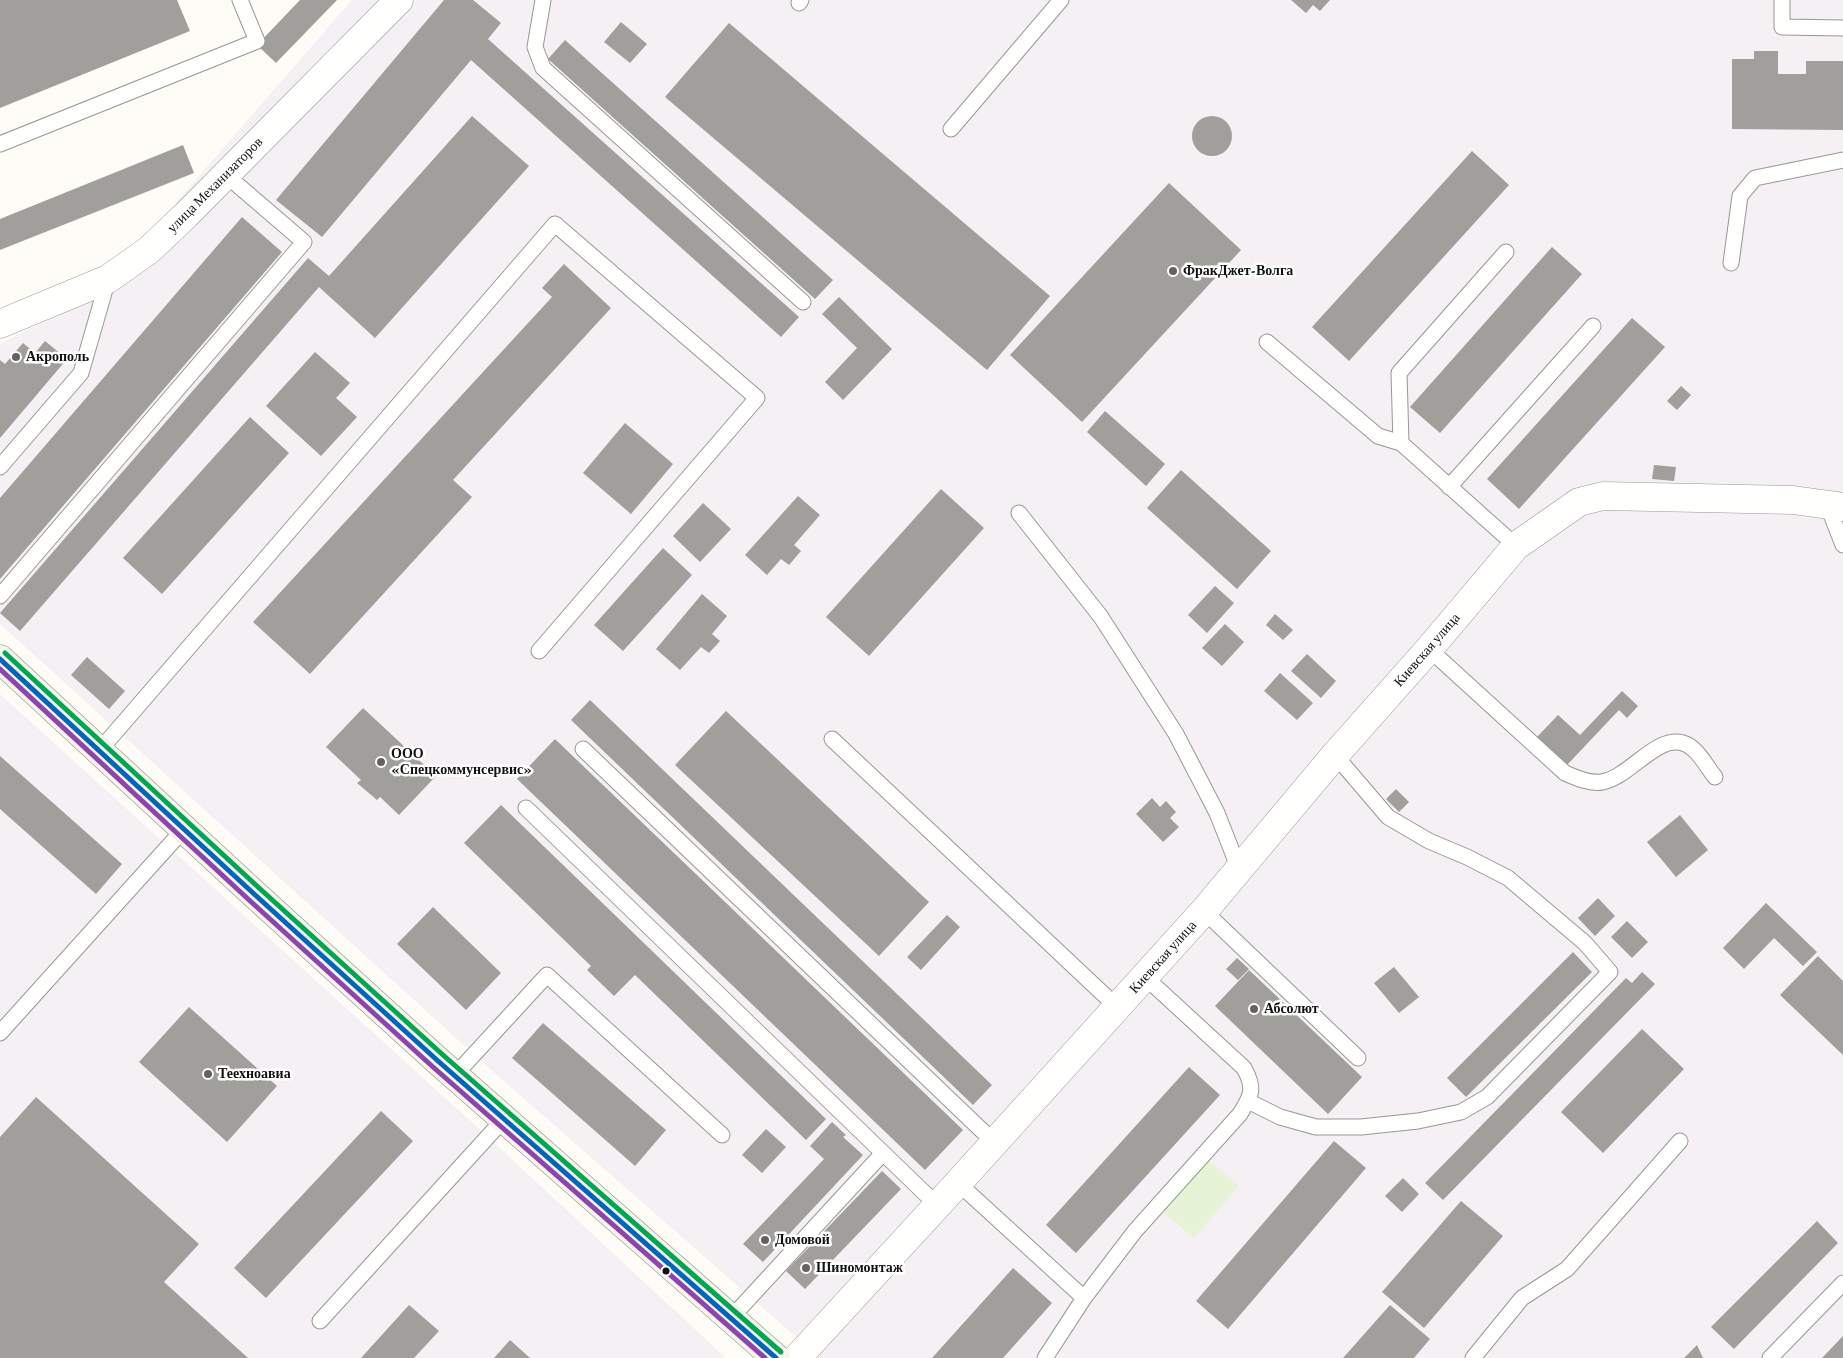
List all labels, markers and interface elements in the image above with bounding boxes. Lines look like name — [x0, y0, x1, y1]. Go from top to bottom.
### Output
street label: улица Механизаторов — [164, 134, 266, 236]
place label: ФракДжет-Волга — [1183, 263, 1293, 279]
marker: ФракДжет-Волга — [1167, 265, 1179, 277]
place label: Акрополь — [26, 349, 89, 365]
marker: Акрополь — [10, 351, 22, 363]
street label: Киевская улица — [1390, 610, 1464, 690]
place label: ООО «Спецкоммунсервис» — [391, 746, 532, 779]
marker: ООО «Спецкоммунсервис» — [375, 756, 387, 768]
street label: Киевская улица — [1126, 917, 1200, 997]
place label: Абсолют — [1264, 1001, 1319, 1017]
marker: Абсолют — [1248, 1003, 1260, 1015]
place label: Теехноавиа — [218, 1066, 291, 1082]
marker: Теехноавиа — [202, 1068, 214, 1080]
place label: Домовой — [775, 1232, 830, 1248]
marker: Домовой — [759, 1234, 771, 1246]
place label: Шиномонтаж — [816, 1260, 903, 1276]
marker: Шиномонтаж — [800, 1262, 812, 1274]
unlabelled marker — [661, 1266, 671, 1276]

